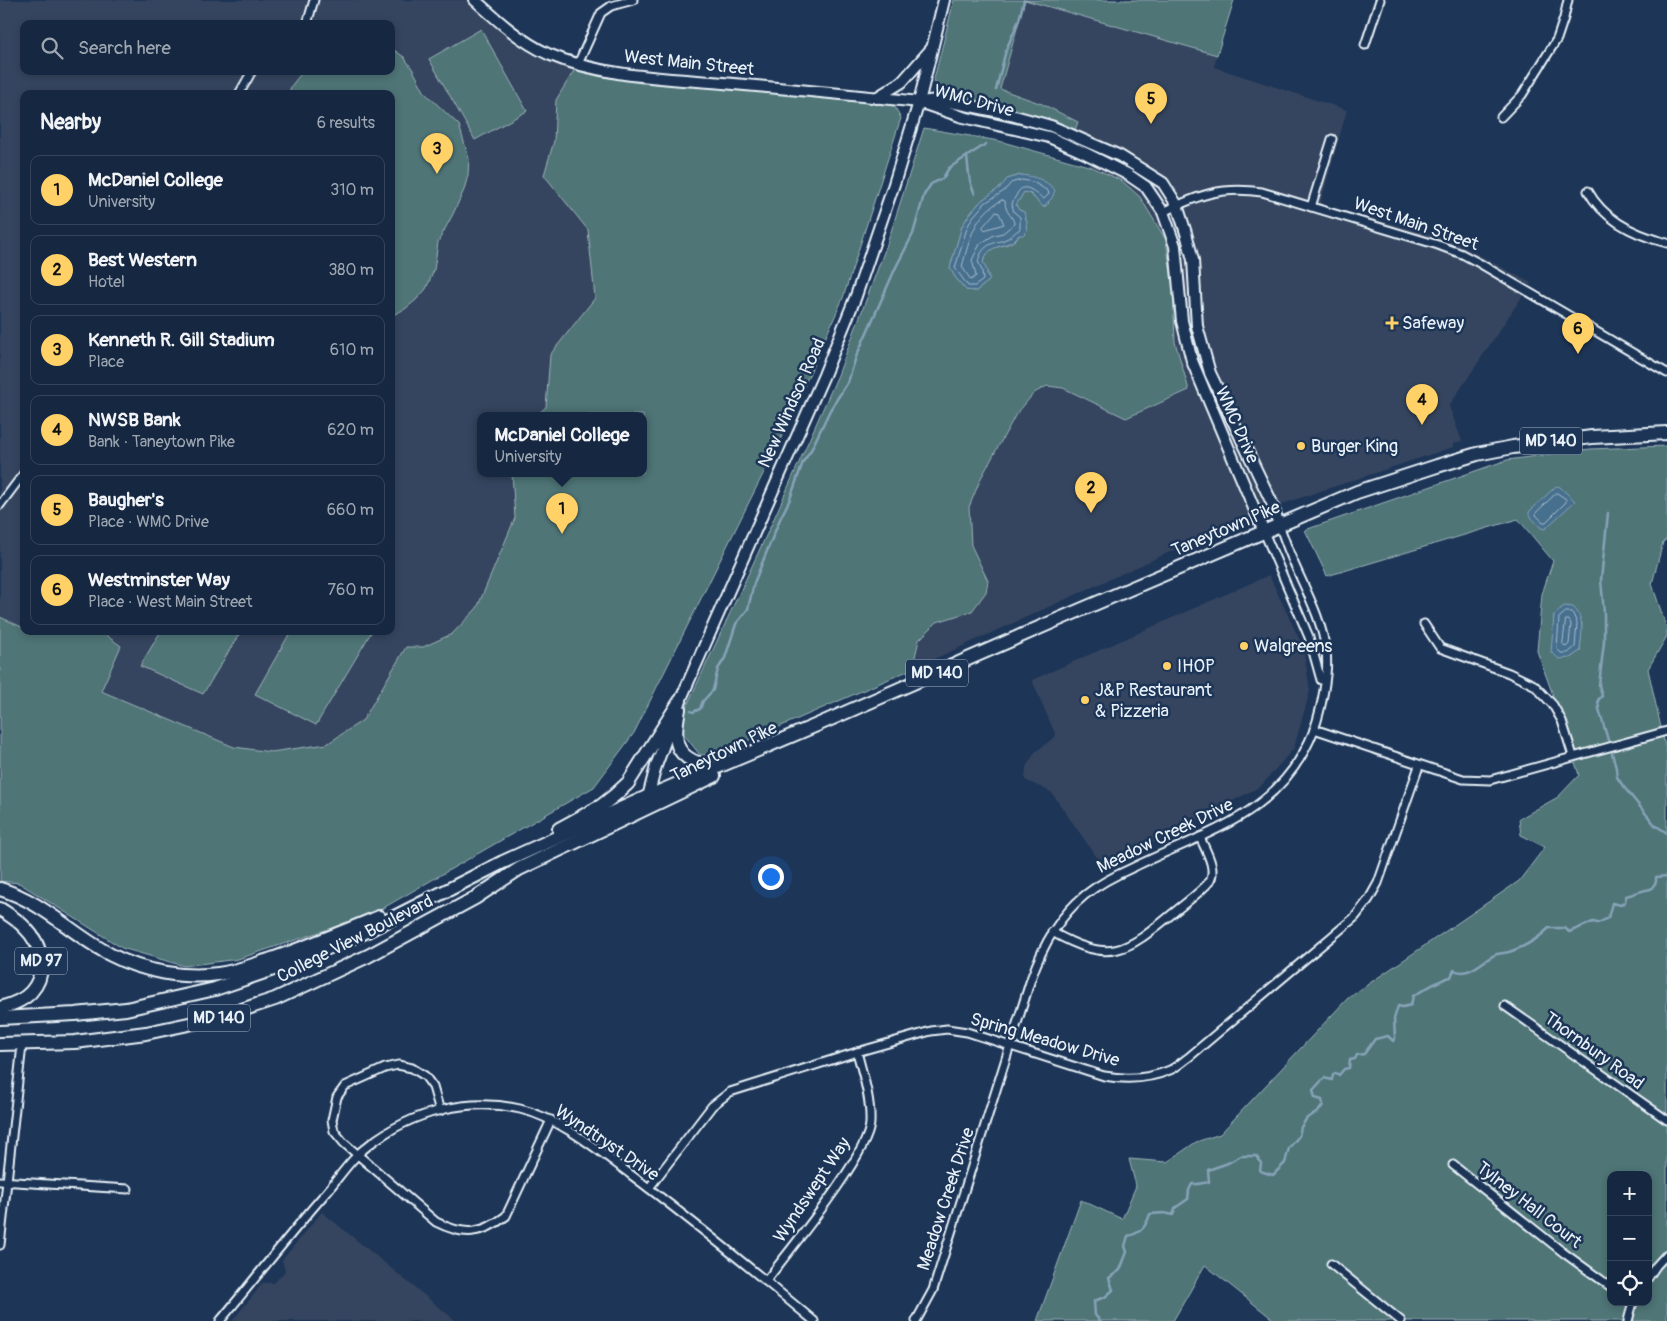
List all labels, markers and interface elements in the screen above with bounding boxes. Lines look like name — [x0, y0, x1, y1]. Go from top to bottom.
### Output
search box — [20, 20, 395, 75]
icon: search — [38, 34, 66, 62]
text: Search here — [78, 36, 171, 60]
street label: West Main Street — [623, 45, 756, 81]
street label: WMC Drive — [932, 79, 1017, 123]
pin: 5 — [1135, 83, 1167, 124]
text: Nearby — [40, 109, 101, 136]
text: 6 results — [317, 113, 375, 133]
pin: 3 — [421, 133, 453, 174]
text: McDaniel College — [88, 168, 223, 192]
text: 1 — [54, 180, 60, 200]
text: 310 m — [330, 180, 374, 200]
text: University — [88, 192, 155, 212]
street label: West Main Street — [1350, 192, 1482, 256]
text: Best Western — [88, 248, 197, 272]
text: 2 — [53, 260, 61, 280]
text: 380 m — [328, 260, 374, 280]
text: Hotel — [88, 272, 125, 292]
place label: Safeway — [1402, 312, 1464, 335]
pin: 6 — [1562, 313, 1594, 354]
marker: Safeway — [1386, 317, 1398, 329]
text: Kenneth R. Gill Stadium — [88, 328, 275, 352]
street label: New Windsor Road — [753, 334, 831, 472]
text: 3 — [53, 340, 61, 360]
text: 610 m — [330, 340, 374, 360]
text: Place — [88, 352, 124, 372]
street label: WMC Drive — [1210, 383, 1264, 467]
pin: 4 — [1406, 384, 1438, 425]
text: NWSB Bank — [88, 408, 181, 432]
popup — [477, 412, 647, 477]
text: 4 — [52, 420, 62, 440]
text: 620 m — [327, 420, 374, 440]
text: McDaniel College — [495, 423, 629, 447]
road number: MD 140 — [1520, 428, 1582, 454]
text: Bank · Taneytown Pike — [88, 432, 235, 452]
place label: Burger King — [1311, 435, 1398, 458]
marker: Burger King — [1295, 440, 1307, 452]
text: University — [495, 447, 562, 467]
pin: 2 — [1075, 472, 1107, 513]
text: Baugher's — [88, 488, 164, 512]
pin: 1 — [546, 493, 578, 534]
street label: Taneytown Pike — [1168, 496, 1284, 562]
text: 5 — [53, 500, 61, 520]
text: 660 m — [327, 500, 374, 520]
text: Place · WMC Drive — [88, 512, 209, 532]
text: Westminster Way — [88, 568, 230, 592]
text: 6 — [52, 580, 62, 600]
text: 760 m — [328, 580, 374, 600]
text: Place · West Main Street — [88, 592, 252, 612]
place label: Walgreens — [1254, 635, 1332, 658]
marker: Walgreens — [1238, 640, 1250, 652]
place label: IHOP — [1177, 655, 1215, 678]
road number: MD 140 — [906, 660, 968, 686]
marker: IHOP — [1161, 660, 1173, 672]
place label: J&P Restaurant & Pizzeria — [1095, 679, 1213, 723]
marker: J&P Restaurant & Pizzeria — [1079, 694, 1091, 706]
street label: Taneytown Pike — [667, 716, 781, 788]
street label: Meadow Creek Drive — [1093, 793, 1237, 879]
your location — [758, 864, 784, 890]
street label: College View Boulevard — [273, 890, 437, 988]
road number: MD 97 — [15, 948, 67, 974]
road number: MD 140 — [188, 1004, 250, 1032]
street label: Thornbury Road — [1540, 1007, 1648, 1095]
street label: Spring Meadow Drive — [968, 1008, 1122, 1072]
street label: Wyndtryst Drive — [550, 1100, 664, 1186]
street label: Meadow Creek Drive — [912, 1124, 980, 1273]
street label: Wyndswept Way — [768, 1133, 856, 1247]
street label: Tylney Hall Court — [1472, 1157, 1587, 1254]
map controls — [1607, 1171, 1652, 1306]
button: + — [1607, 1171, 1652, 1216]
button: − — [1607, 1216, 1652, 1261]
button: locate — [1607, 1261, 1652, 1306]

